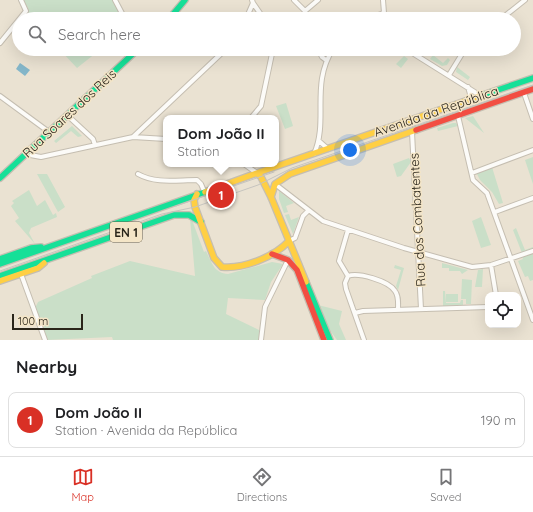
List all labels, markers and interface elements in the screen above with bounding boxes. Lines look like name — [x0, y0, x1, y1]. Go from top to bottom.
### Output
search box — [12, 12, 521, 56]
icon: search — [26, 23, 48, 45]
text: Search here — [58, 25, 141, 44]
street label: Rua Soares dos Reis — [19, 65, 119, 161]
street label: Avenida da República — [372, 82, 500, 140]
popup — [163, 115, 279, 167]
text: Dom João II — [177, 124, 265, 143]
your location — [340, 140, 360, 160]
text: Station — [177, 143, 220, 159]
street label: Rua dos Combatentes — [406, 153, 428, 287]
pin: 1 — [208, 180, 234, 210]
road number: EN 1 — [110, 222, 142, 242]
map controls — [485, 292, 521, 328]
button: locate — [485, 292, 521, 328]
scale bar — [12, 312, 83, 331]
text: 100 m — [18, 314, 48, 328]
text: Nearby — [16, 356, 77, 377]
text: Dom João II — [55, 403, 142, 422]
text: 1 — [27, 412, 33, 428]
text: 190 m — [481, 412, 516, 428]
text: Station · Avenida da República — [55, 422, 237, 438]
tab: Map — [71, 466, 94, 504]
tab: Directions — [237, 466, 287, 504]
tab: Saved — [430, 466, 462, 504]

